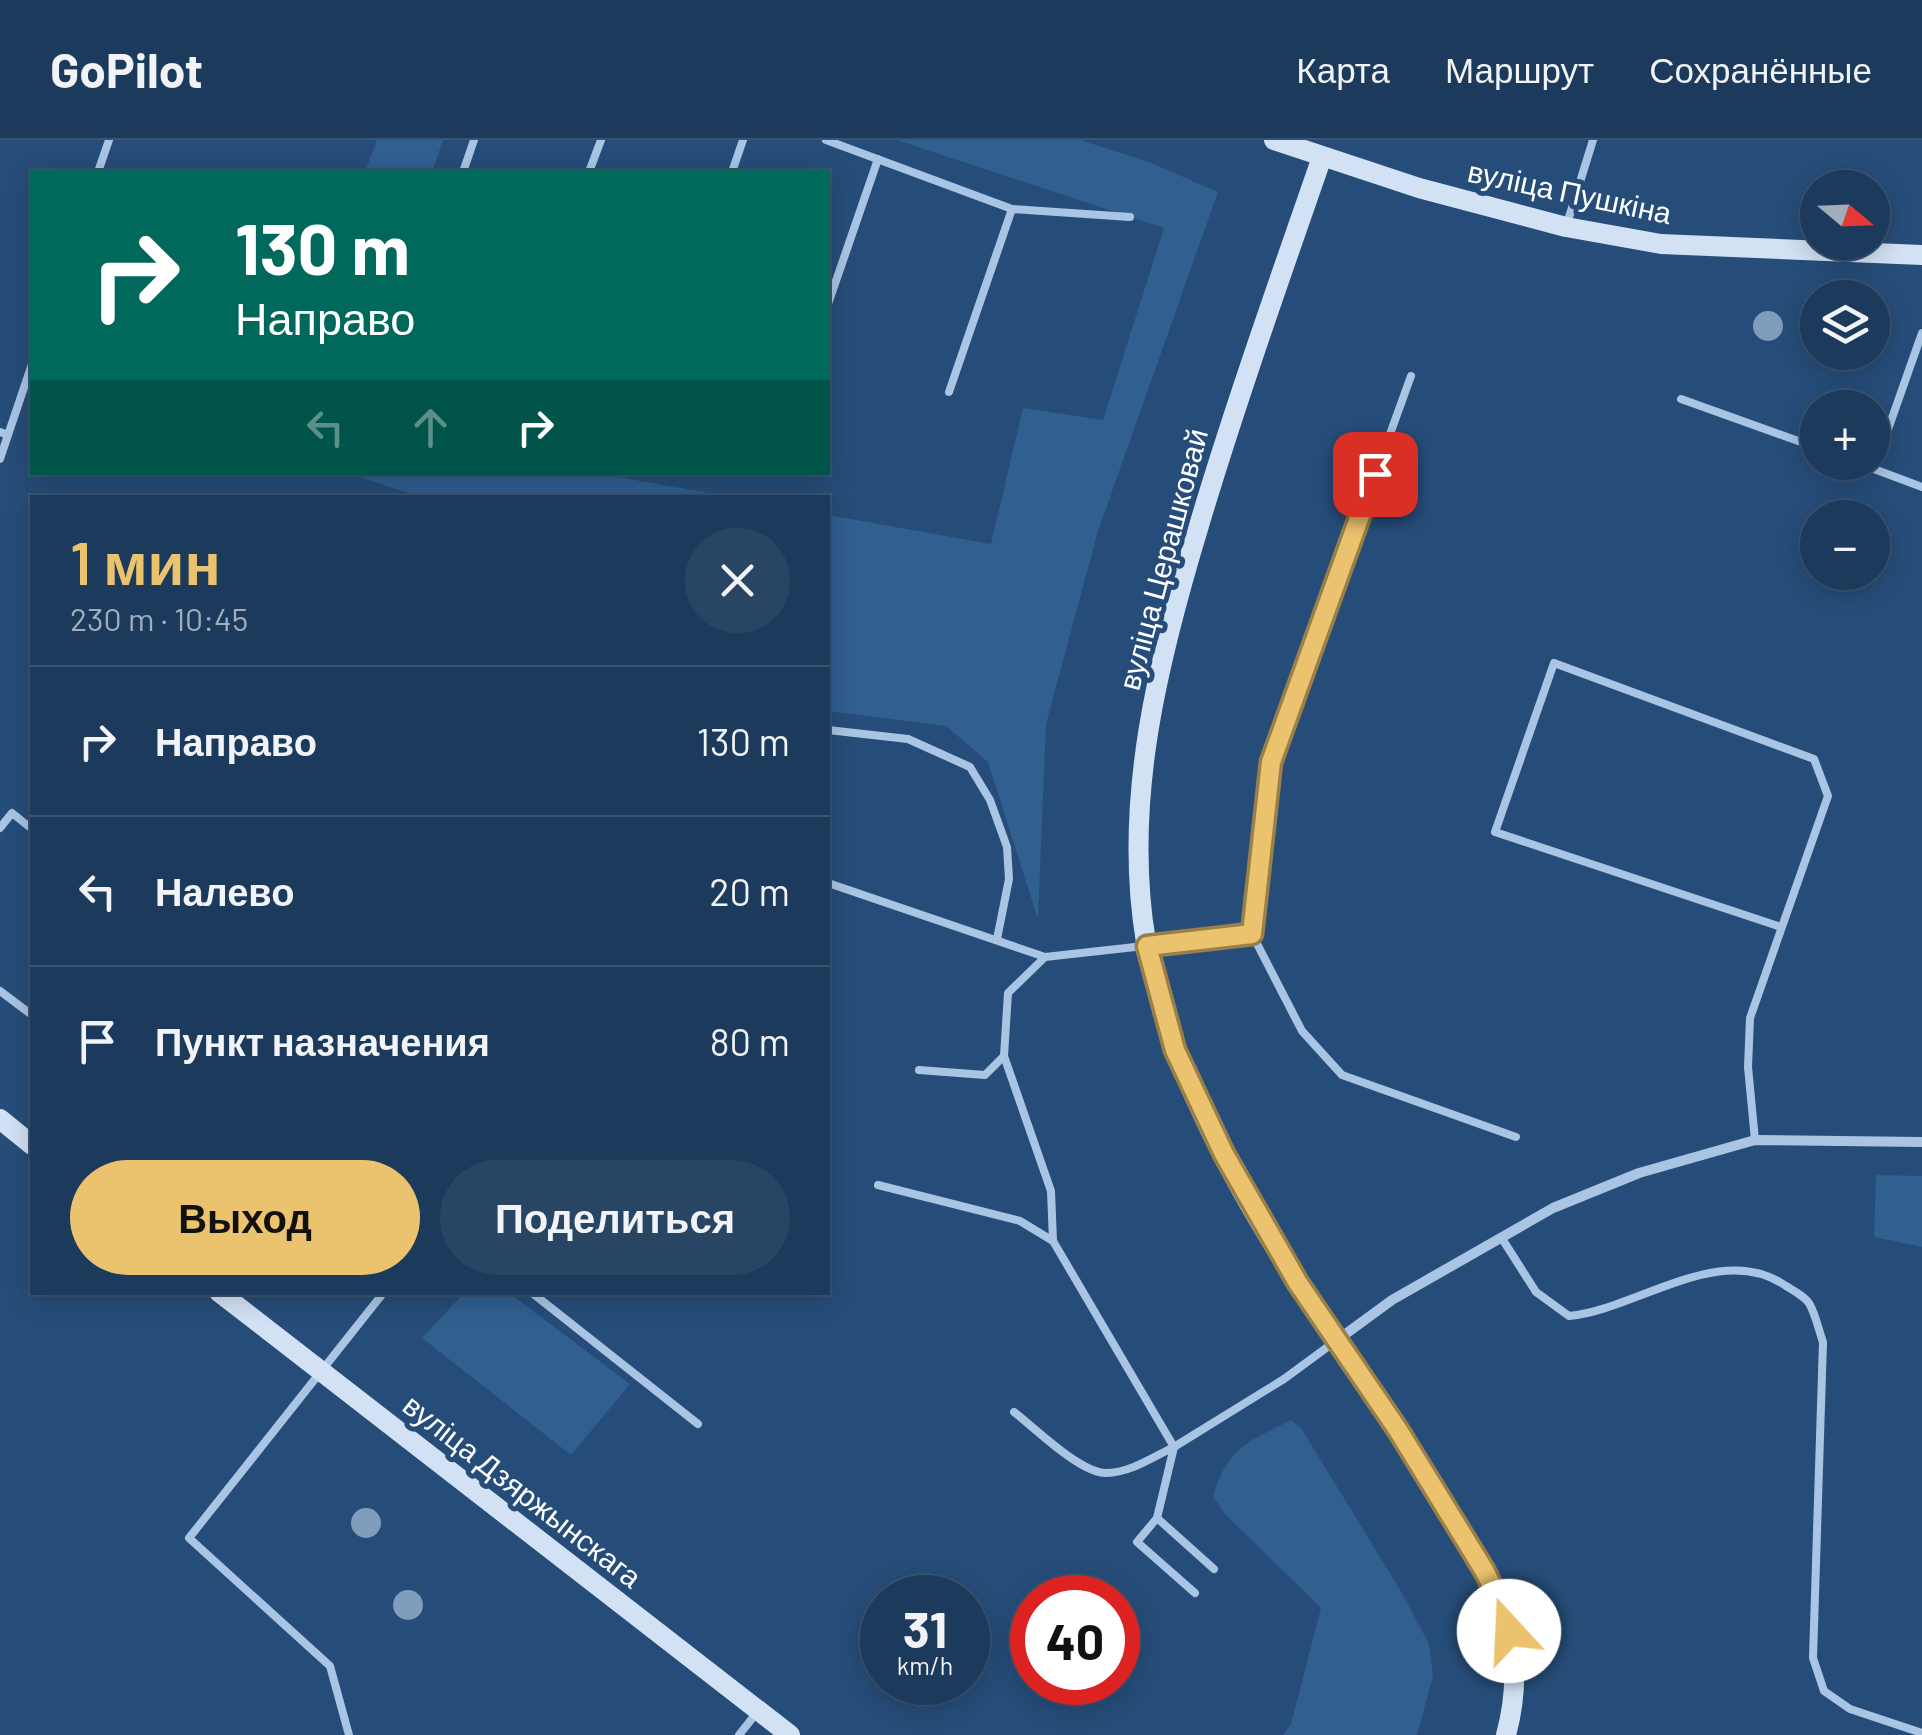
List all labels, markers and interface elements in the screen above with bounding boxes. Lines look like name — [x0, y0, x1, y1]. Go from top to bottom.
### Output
text: GoPilot — [50, 40, 203, 98]
text: Карта — [1296, 48, 1390, 90]
text: Маршрут — [1445, 48, 1594, 90]
text: Сохранённые — [1649, 48, 1872, 90]
street label: вуліца Пушкіна — [1465, 152, 1675, 230]
north arrow — [1800, 170, 1890, 260]
map controls — [1800, 170, 1890, 590]
text: 130 m — [235, 205, 410, 289]
icon: right — [70, 210, 200, 340]
button: layers — [1800, 280, 1890, 370]
text: Направо — [235, 290, 415, 344]
button: + — [1800, 390, 1890, 480]
icon: left — [298, 400, 353, 455]
icon: ahead — [403, 400, 458, 455]
icon: right — [508, 400, 563, 455]
street label: вуліца Церашковай — [1110, 424, 1214, 694]
pin — [1333, 432, 1418, 517]
icon: arrive — [1348, 447, 1403, 502]
button: − — [1800, 500, 1890, 590]
text: 1 мин — [70, 525, 221, 597]
button: close — [685, 528, 790, 633]
text: 230 m · 10:45 — [70, 599, 248, 637]
icon: right — [70, 714, 125, 769]
text: Направо — [155, 718, 317, 764]
text: 130 m — [697, 718, 790, 764]
icon: left — [70, 864, 125, 919]
text: Налево — [155, 868, 294, 914]
text: 20 m — [709, 868, 790, 914]
icon: arrive — [70, 1014, 125, 1069]
text: Пункт назначения — [155, 1018, 490, 1064]
text: 80 m — [710, 1018, 790, 1064]
button: Выход — [70, 1160, 420, 1275]
button: Поделиться — [440, 1160, 790, 1275]
street label: вуліца Дзяржынскага — [397, 1386, 649, 1594]
speed limit sign: 40 — [1010, 1575, 1140, 1705]
position arrow — [1457, 1579, 1561, 1683]
text: 31 — [903, 1598, 947, 1658]
text: km/h — [897, 1650, 953, 1680]

